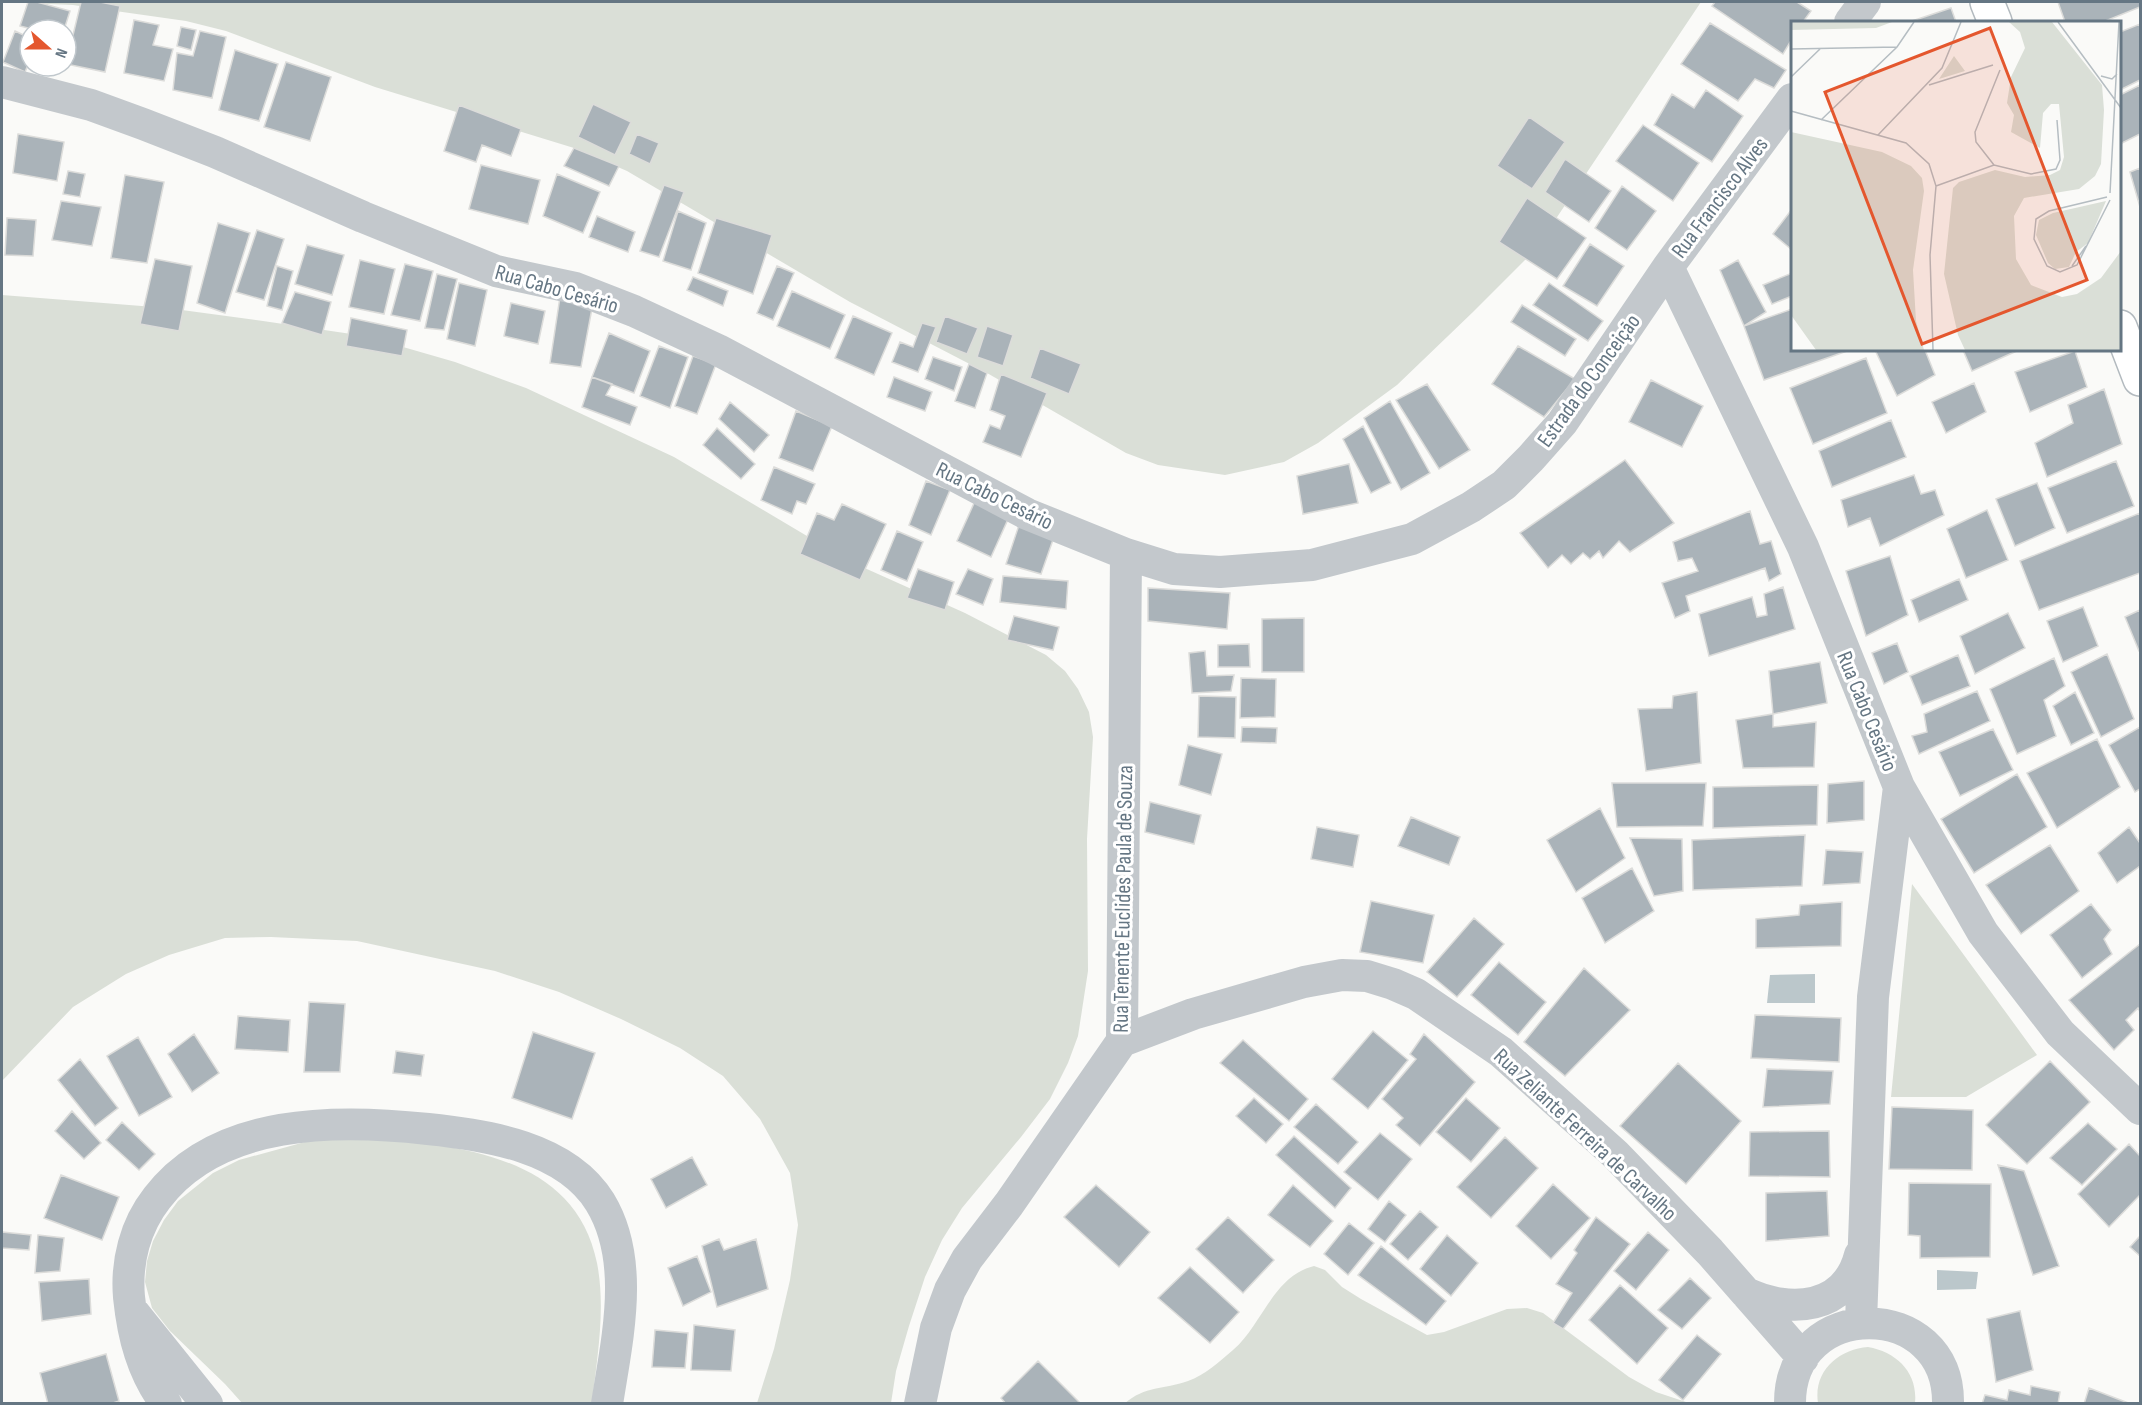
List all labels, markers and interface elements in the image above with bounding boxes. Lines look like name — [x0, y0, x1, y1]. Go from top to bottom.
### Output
north arrow — [18, 18, 78, 78]
inset map — [1791, 21, 2121, 351]
text: N — [50, 45, 71, 60]
street label: Rua Francisco Alves — [1666, 132, 1775, 264]
street label: Rua Cabo Cesário — [492, 259, 621, 320]
street label: Estrada do Conceição — [1532, 309, 1647, 453]
street label: Rua Cabo Cesário — [931, 456, 1057, 536]
street label: Rua Cabo Cesário — [1830, 648, 1903, 775]
street label: Rua Tenente Euclides Paula de Souza — [1108, 765, 1139, 1033]
street label: Rua Zeliante Ferreira de Carvalho — [1488, 1043, 1682, 1227]

